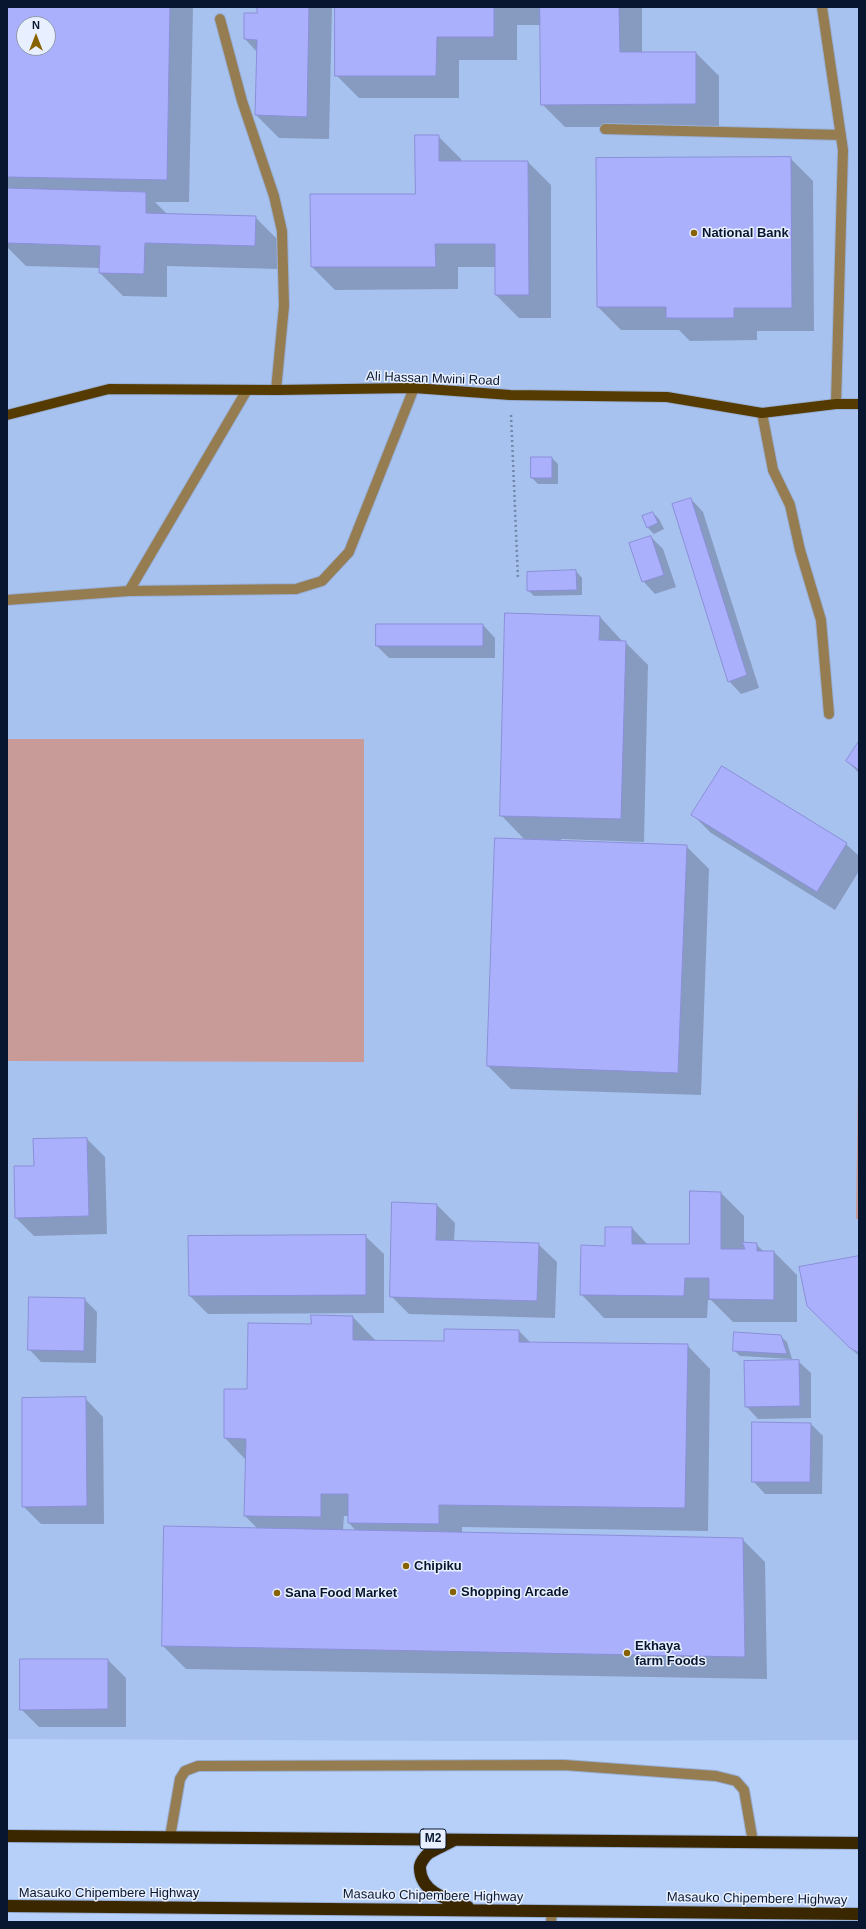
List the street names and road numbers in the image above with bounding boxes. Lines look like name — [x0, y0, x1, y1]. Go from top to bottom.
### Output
street label: Ali Hassan Mwini Road — [366, 369, 500, 389]
road number: M2 — [420, 1829, 446, 1849]
street label: Masauko Chipembere Highway — [19, 1885, 199, 1901]
street label: Masauko Chipembere Highway — [343, 1887, 523, 1905]
street label: Masauko Chipembere Highway — [667, 1890, 847, 1908]

